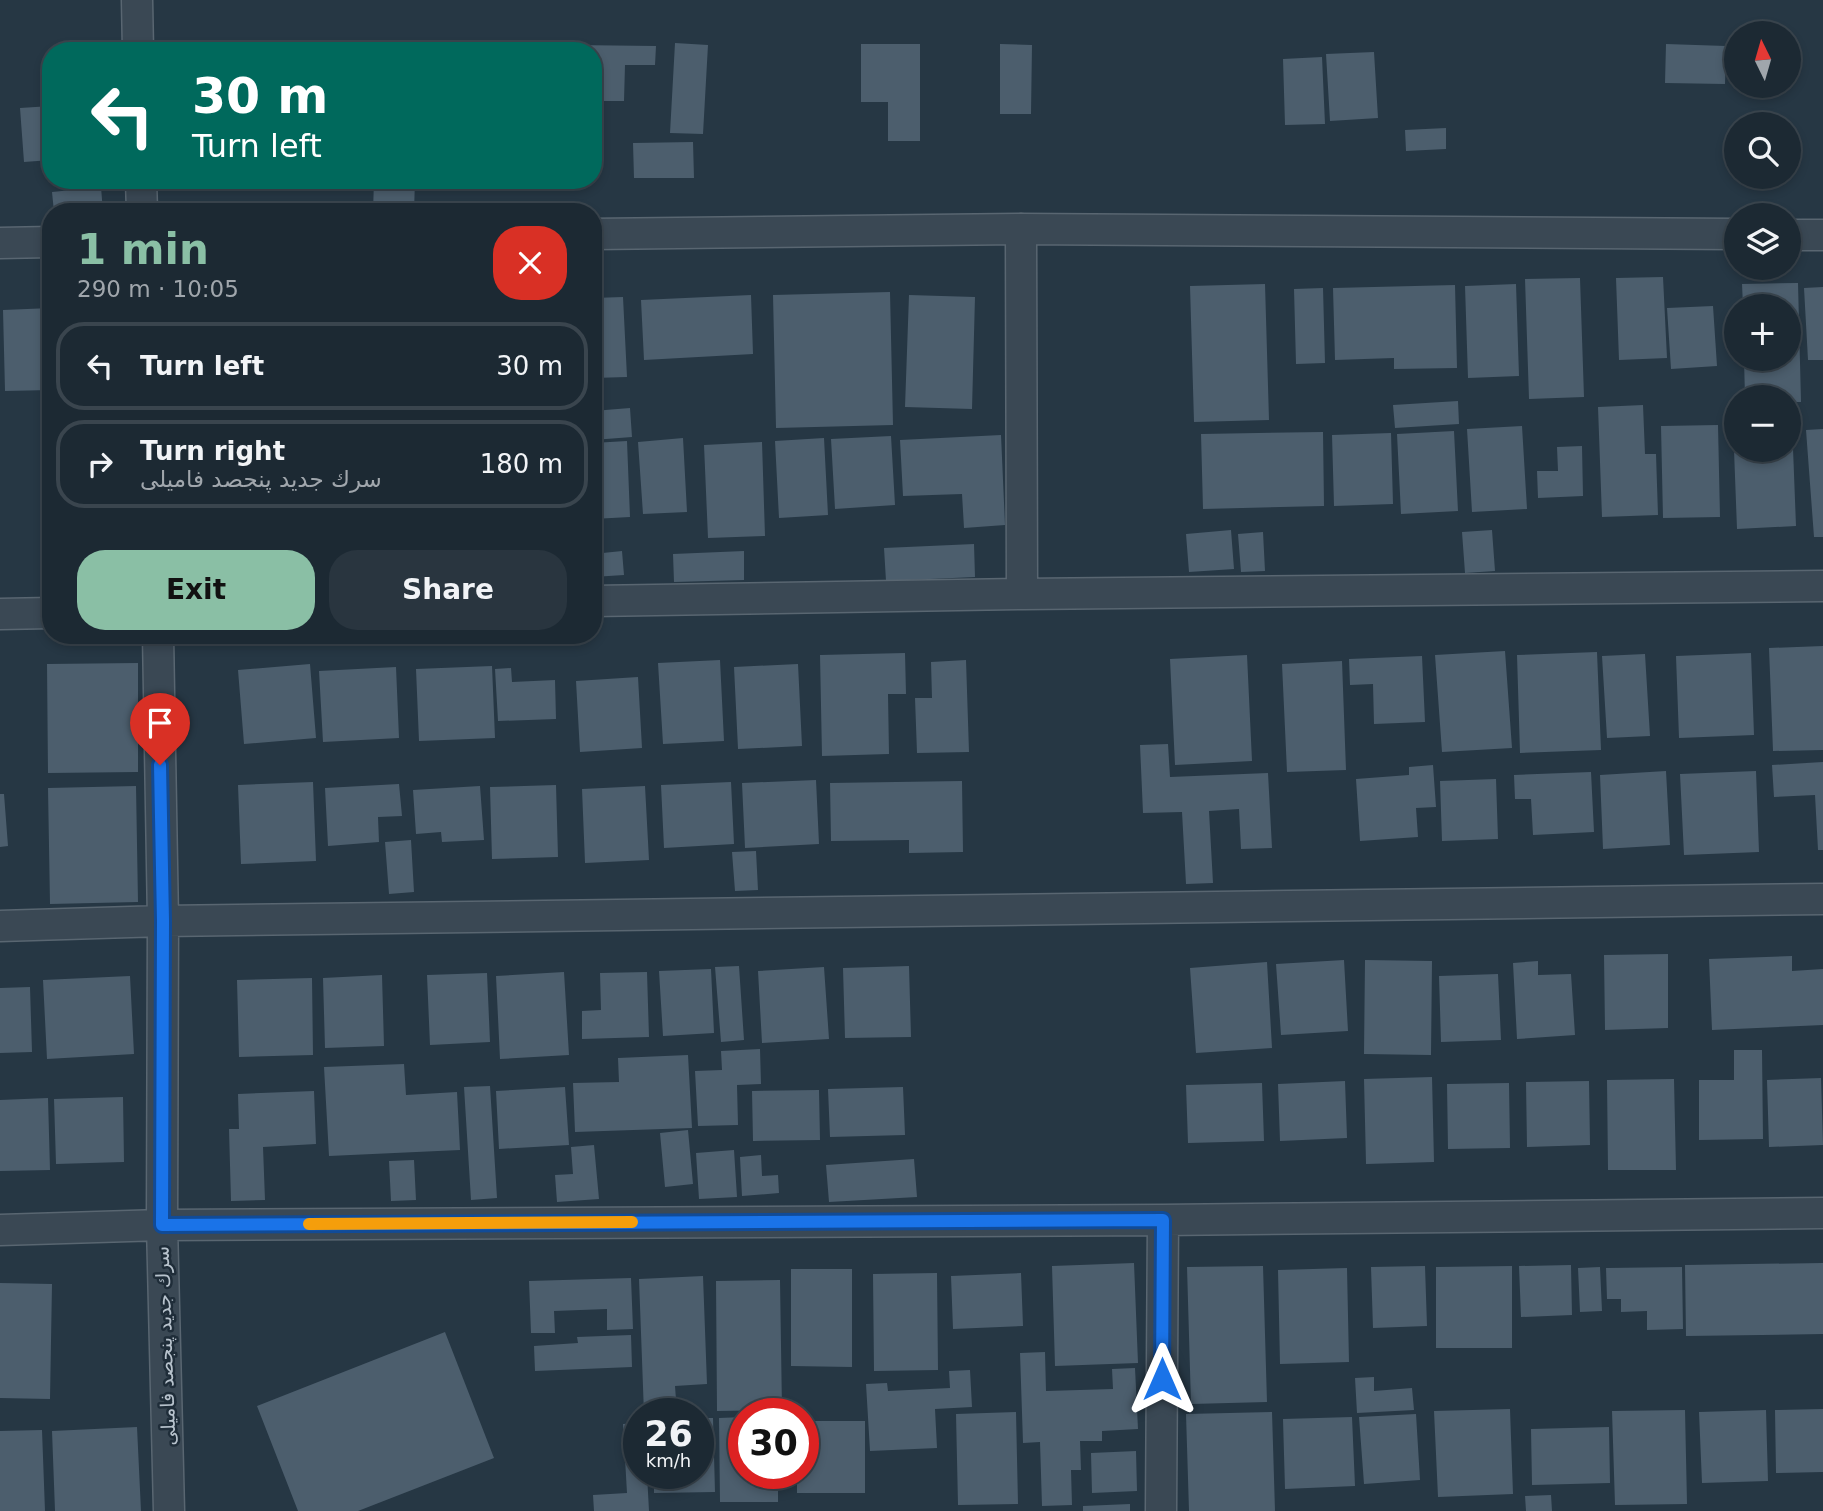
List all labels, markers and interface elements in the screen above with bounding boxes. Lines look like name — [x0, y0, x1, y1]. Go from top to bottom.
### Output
north arrow — [1724, 21, 1801, 98]
map controls — [1724, 21, 1801, 462]
text: 30 m — [192, 68, 328, 125]
icon: left — [77, 70, 168, 161]
button: search — [1724, 112, 1801, 189]
text: Turn left — [192, 127, 322, 165]
button: layers — [1724, 203, 1801, 280]
text: 1 min — [77, 225, 209, 274]
button: close — [493, 226, 567, 300]
text: 290 m · 10:05 — [77, 276, 239, 302]
button: + — [1724, 294, 1801, 371]
icon: left — [81, 347, 119, 385]
text: Turn left — [140, 351, 264, 381]
text: 30 m — [496, 351, 563, 381]
button: − — [1724, 385, 1801, 462]
text: Turn right — [140, 436, 285, 466]
icon: right — [81, 445, 119, 483]
text: 180 m — [480, 449, 563, 479]
text: سرك جدید پنجصد فامیلی — [140, 466, 382, 492]
button: Exit — [77, 550, 315, 630]
button: Share — [329, 550, 567, 630]
pin — [130, 693, 190, 765]
icon: arrive — [141, 704, 179, 742]
street label: سرك جدید پنجصد فامیلی — [151, 1246, 180, 1446]
position arrow — [1125, 1342, 1199, 1416]
speed limit sign: 30 — [728, 1398, 819, 1489]
text: 26 — [644, 1414, 693, 1454]
text: km/h — [646, 1450, 691, 1471]

